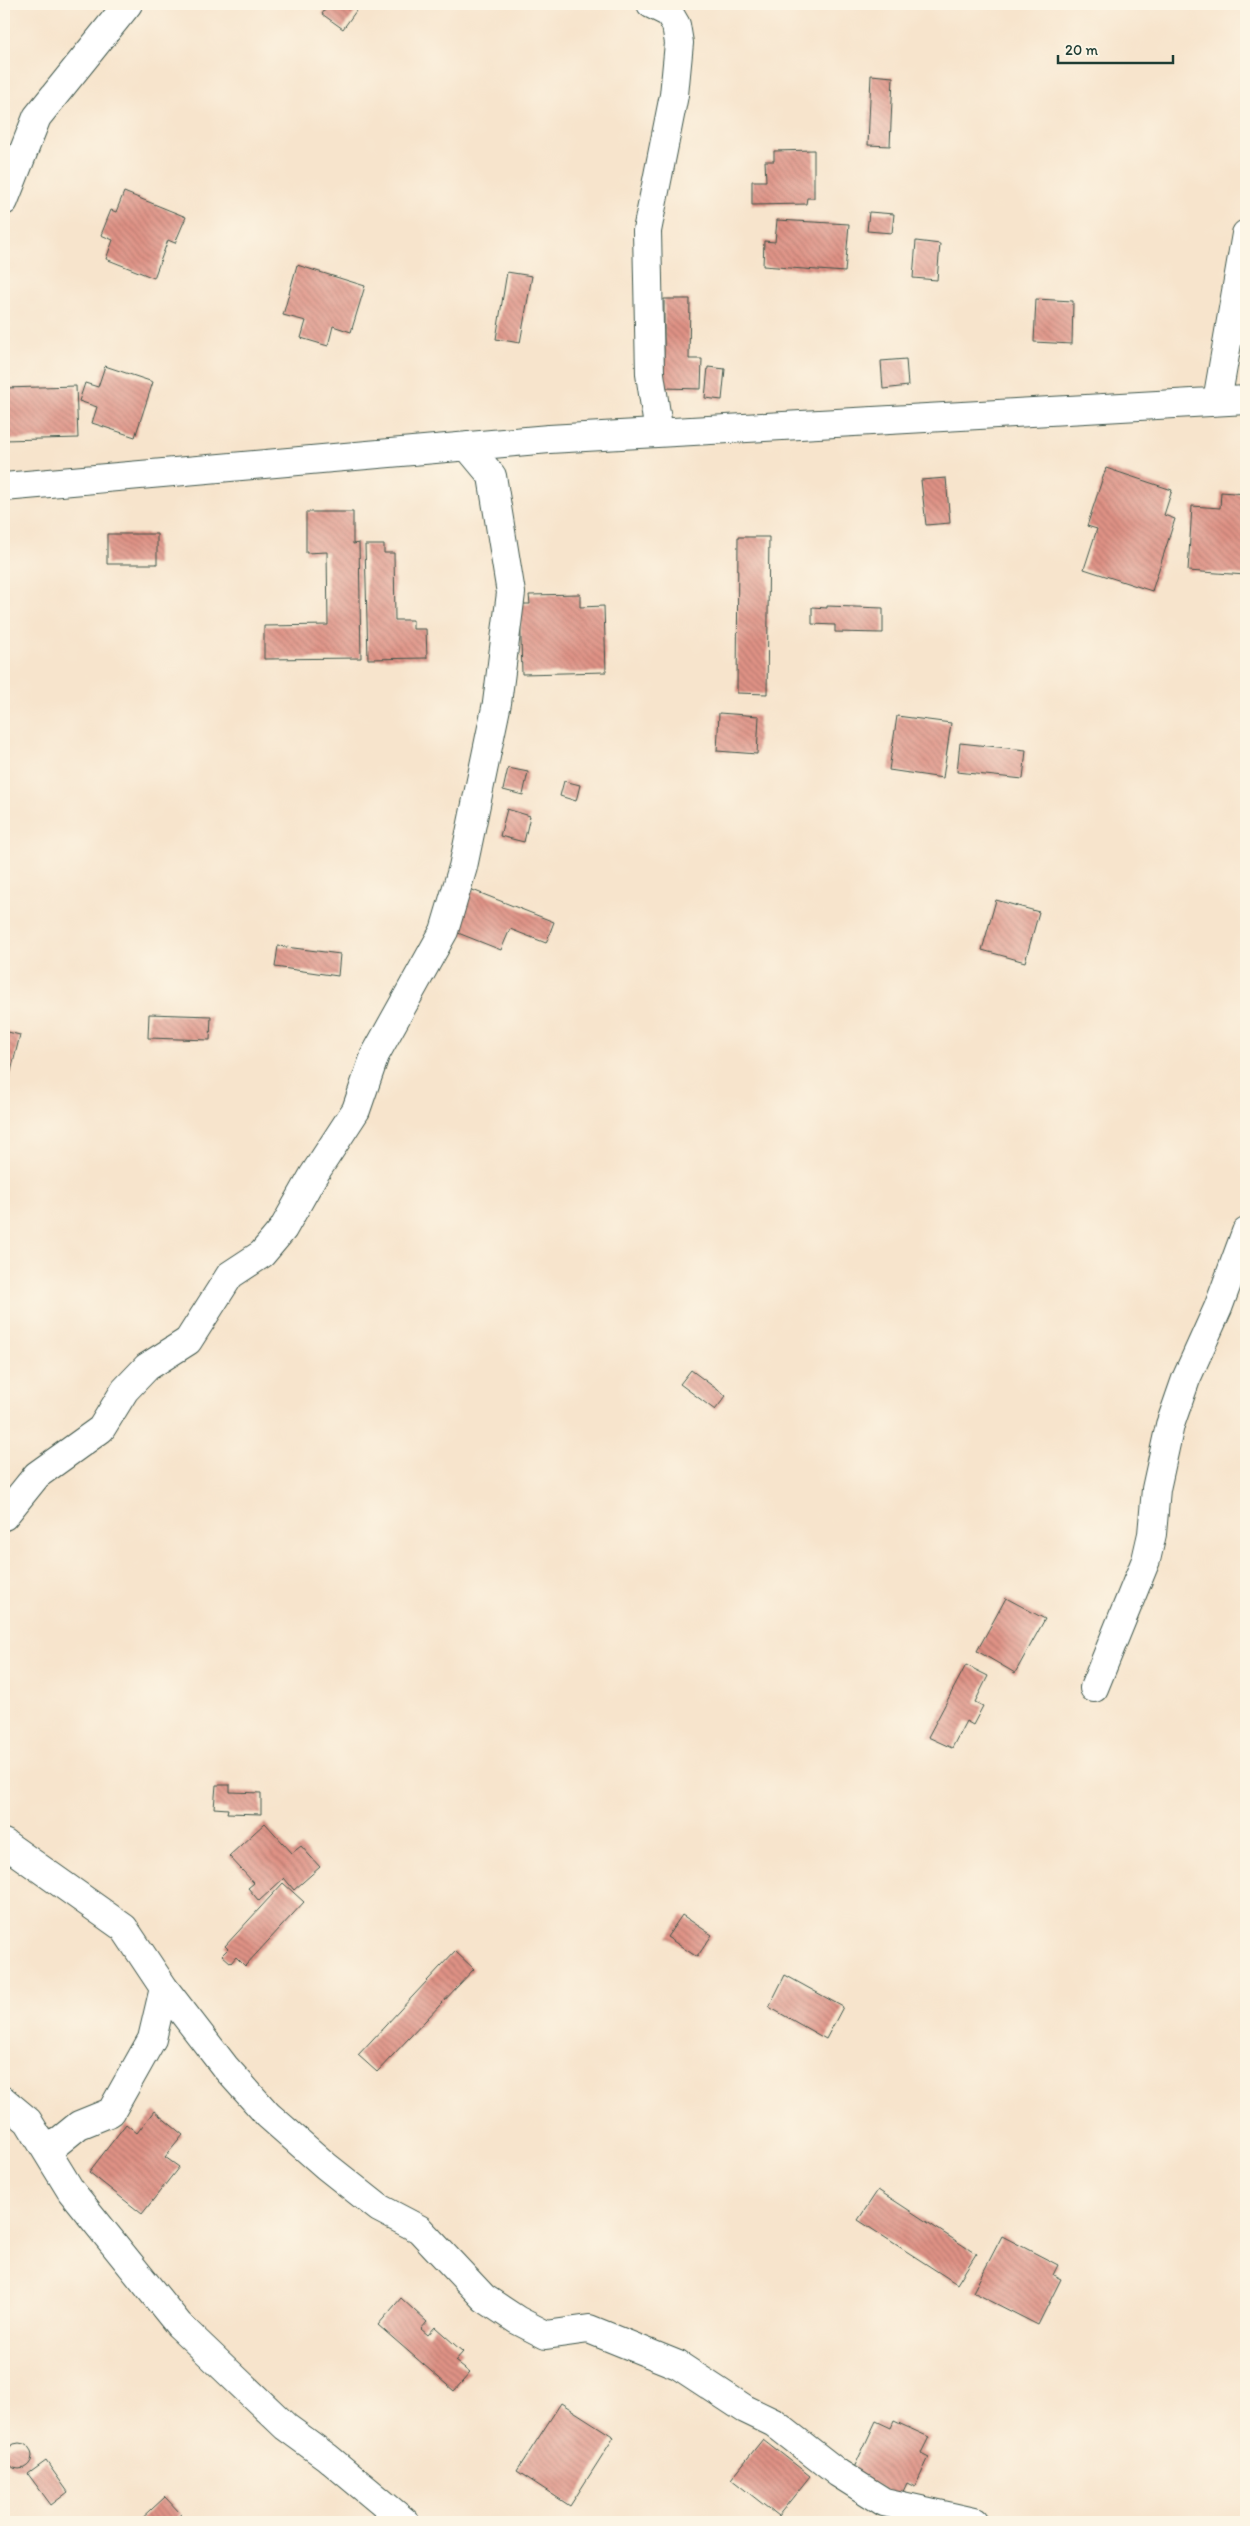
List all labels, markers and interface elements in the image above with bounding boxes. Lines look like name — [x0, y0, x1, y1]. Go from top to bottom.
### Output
scale bar — [1058, 32, 1172, 64]
text: 20 m — [1065, 41, 1099, 59]

